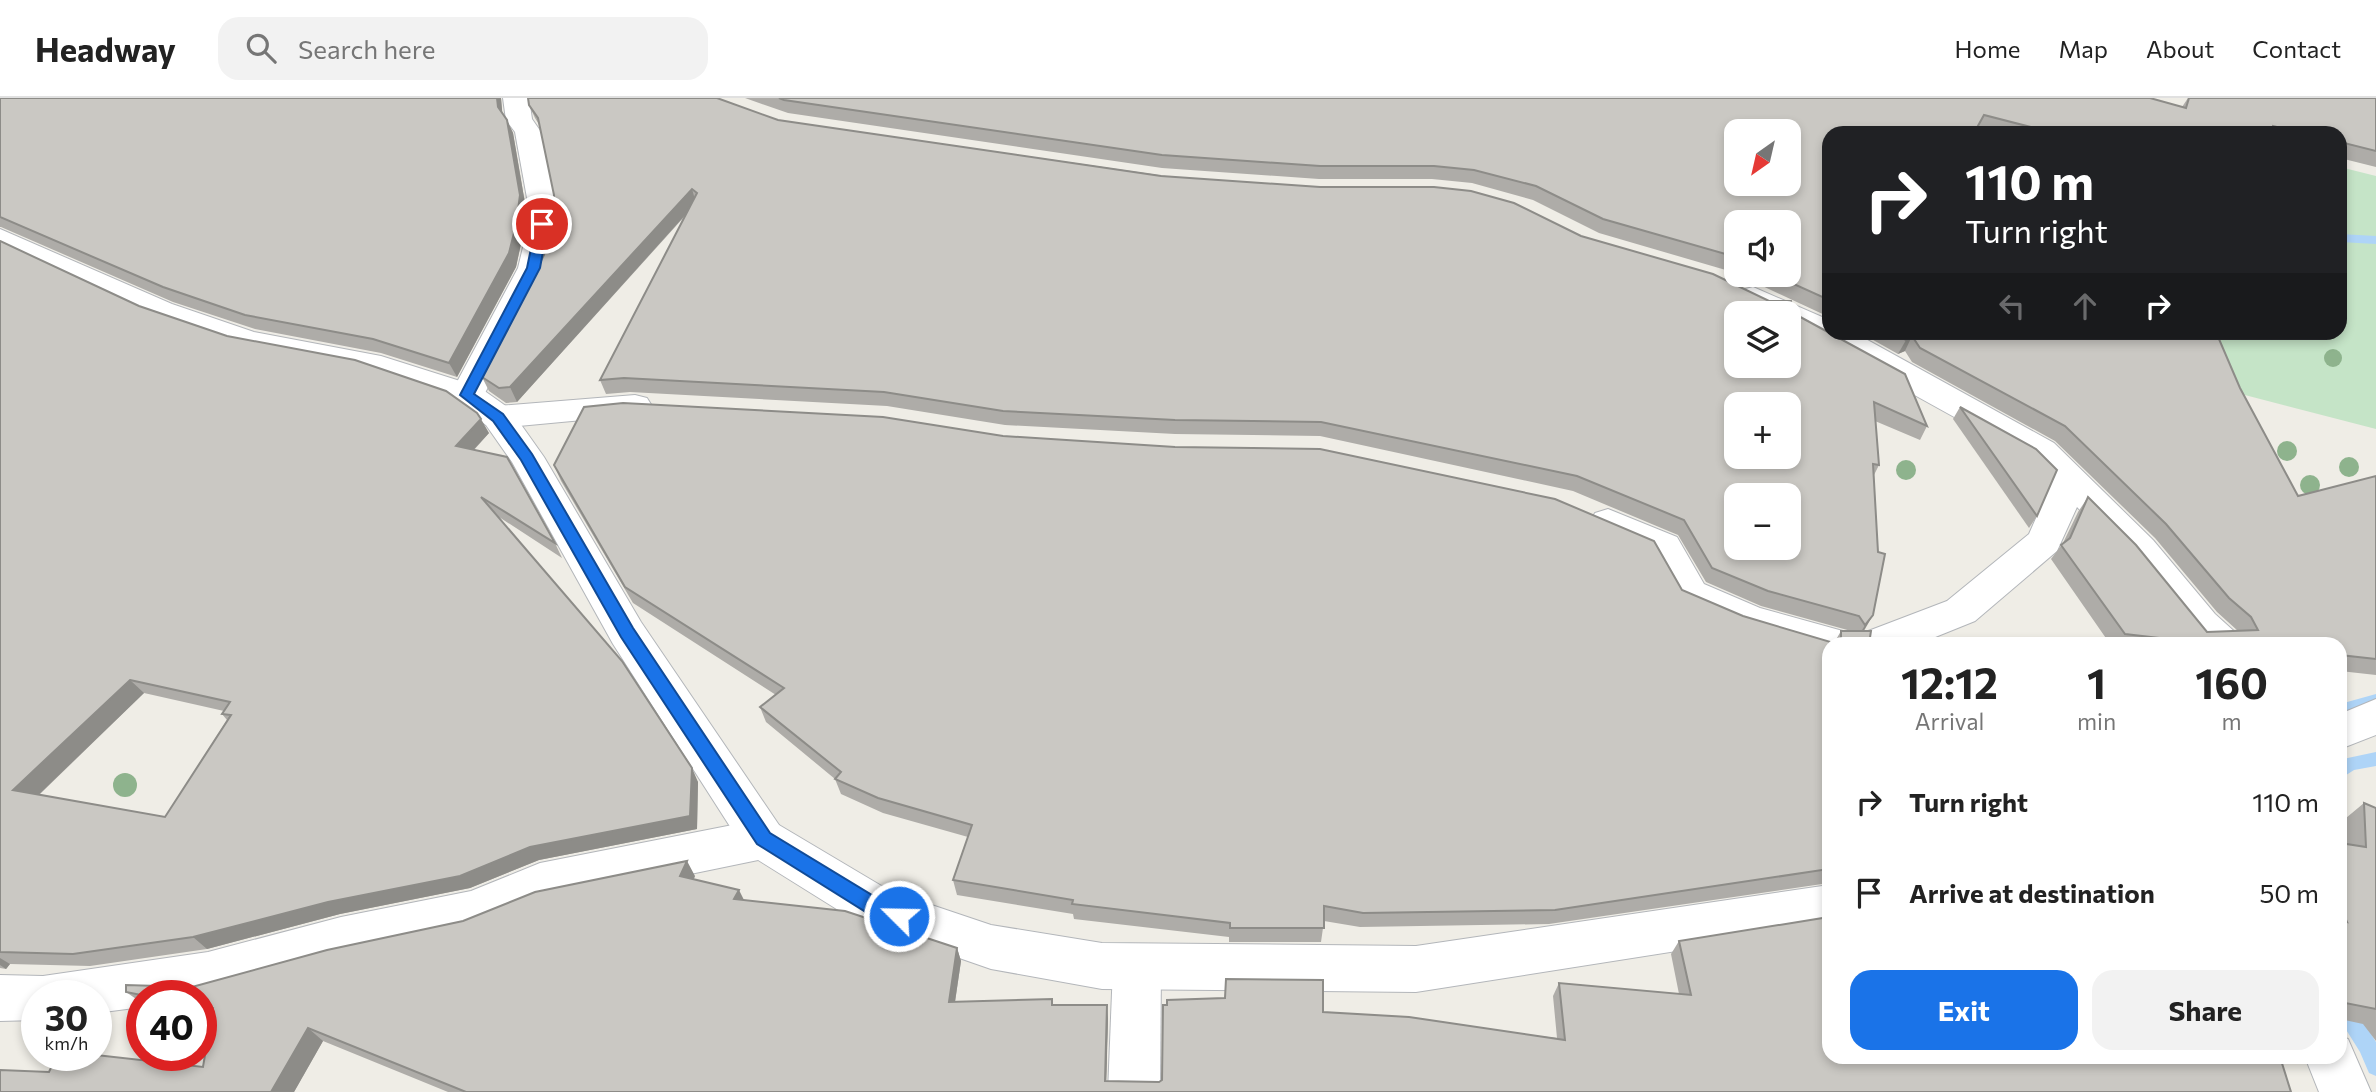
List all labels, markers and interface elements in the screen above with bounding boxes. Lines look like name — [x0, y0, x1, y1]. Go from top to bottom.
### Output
search box — [218, 17, 708, 80]
text: Headway — [35, 28, 176, 69]
icon: search — [242, 29, 280, 67]
text: Search here — [298, 33, 436, 64]
text: Home — [1955, 34, 2021, 63]
text: Map — [2059, 34, 2108, 63]
text: About — [2146, 34, 2214, 63]
text: Contact — [2252, 34, 2341, 63]
north arrow — [1724, 119, 1801, 196]
map controls — [1724, 119, 1801, 560]
text: 110 m — [1965, 150, 2094, 210]
icon: right — [1850, 154, 1941, 245]
pin — [512, 194, 572, 254]
icon: arrive — [523, 205, 561, 243]
button: sound — [1724, 210, 1801, 287]
text: Turn right — [1965, 210, 2108, 250]
icon: left — [1993, 287, 2031, 325]
icon: ahead — [2066, 287, 2104, 325]
icon: right — [2139, 287, 2177, 325]
button: layers — [1724, 301, 1801, 378]
button: + — [1724, 392, 1801, 469]
button: − — [1724, 483, 1801, 560]
text: 12:12 — [1901, 656, 1998, 708]
text: 1 — [2087, 656, 2106, 708]
text: 160 — [2195, 656, 2268, 708]
text: Arrival — [1915, 707, 1984, 735]
text: min — [2077, 707, 2116, 735]
text: m — [2222, 707, 2242, 735]
icon: right — [1850, 783, 1888, 821]
text: Turn right — [1909, 786, 2028, 817]
text: 110 m — [2252, 786, 2319, 817]
icon: arrive — [1850, 874, 1888, 912]
text: Arrive at destination — [1909, 877, 2155, 908]
text: 50 m — [2259, 877, 2319, 908]
position arrow — [862, 879, 936, 953]
button: Exit — [1850, 970, 2078, 1050]
button: Share — [2092, 970, 2319, 1050]
speed limit sign: 40 — [126, 980, 217, 1071]
text: 30 — [45, 995, 88, 1038]
text: km/h — [45, 1032, 88, 1054]

